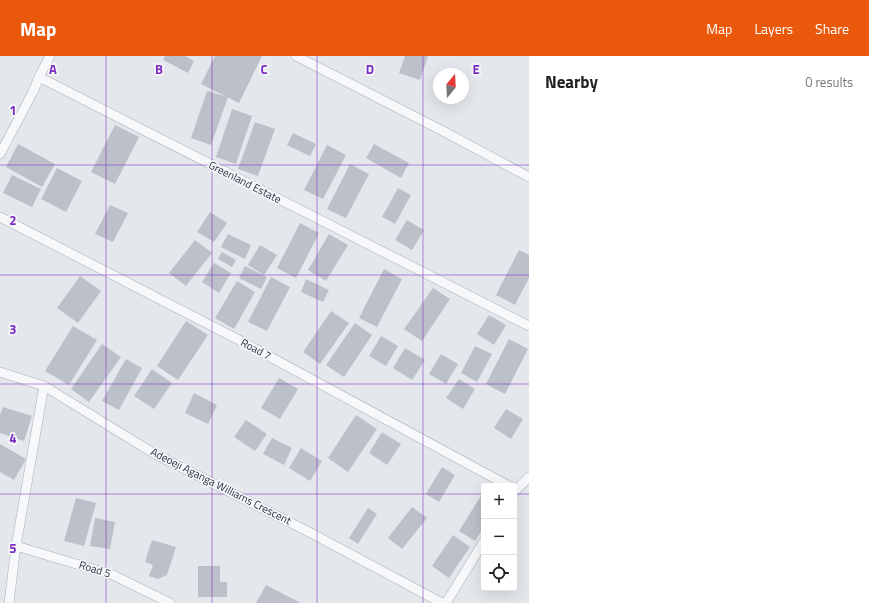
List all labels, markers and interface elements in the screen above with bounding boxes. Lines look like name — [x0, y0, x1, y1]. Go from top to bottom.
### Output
text: Map — [20, 14, 56, 43]
text: Map — [706, 18, 732, 39]
text: Layers — [754, 18, 793, 39]
text: Share — [815, 18, 849, 39]
text: A — [49, 59, 57, 79]
text: B — [155, 59, 163, 79]
text: C — [260, 59, 268, 79]
text: D — [366, 59, 374, 79]
text: E — [472, 59, 480, 79]
north arrow — [433, 68, 469, 104]
text: Nearby — [545, 69, 598, 95]
text: 0 results — [805, 72, 853, 92]
text: 1 — [9, 100, 17, 120]
street label: Greenland Estate — [206, 157, 285, 207]
text: 2 — [9, 210, 17, 230]
text: 3 — [9, 319, 17, 339]
street label: Road 7 — [238, 334, 274, 364]
text: 4 — [9, 428, 17, 448]
street label: Adeoeji Aganga Williams Crescent — [148, 444, 294, 529]
map controls — [481, 483, 517, 591]
button: + — [481, 483, 517, 519]
button: − — [481, 519, 517, 555]
text: 5 — [9, 538, 17, 558]
button: locate — [481, 555, 517, 591]
street label: Road 5 — [77, 557, 113, 581]

